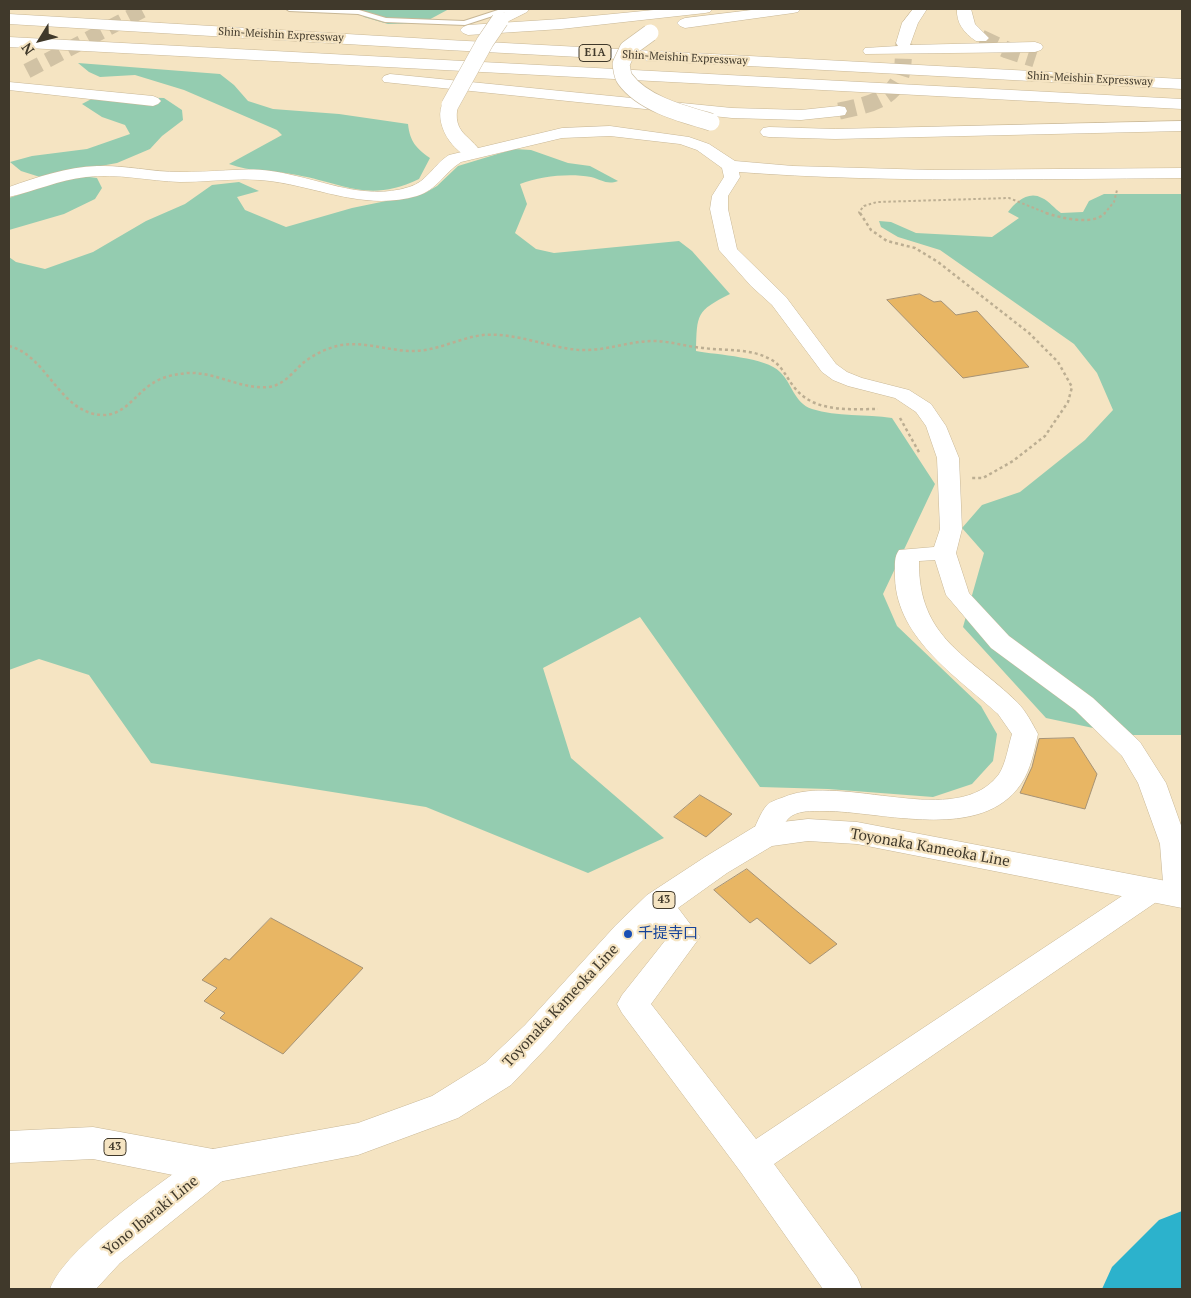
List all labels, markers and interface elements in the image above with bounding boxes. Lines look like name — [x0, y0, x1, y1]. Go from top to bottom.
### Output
north arrow — [15, 15, 65, 65]
street label: Shin-Meishin Expressway — [218, 25, 344, 45]
text: N — [17, 39, 38, 59]
road number: E1A — [579, 44, 611, 62]
street label: Shin-Meishin Expressway — [622, 48, 748, 68]
street label: Shin-Meishin Expressway — [1027, 69, 1153, 89]
street label: Toyonaka Kameoka Line — [849, 825, 1011, 871]
road number: 43 — [653, 892, 675, 908]
place label: 千提寺口 — [638, 925, 698, 943]
marker: 千提寺口 — [622, 928, 634, 940]
street label: Toyonaka Kameoka Line — [499, 941, 623, 1071]
road number: 43 — [104, 1138, 126, 1156]
street label: Yono Ibaraki Line — [100, 1172, 202, 1260]

